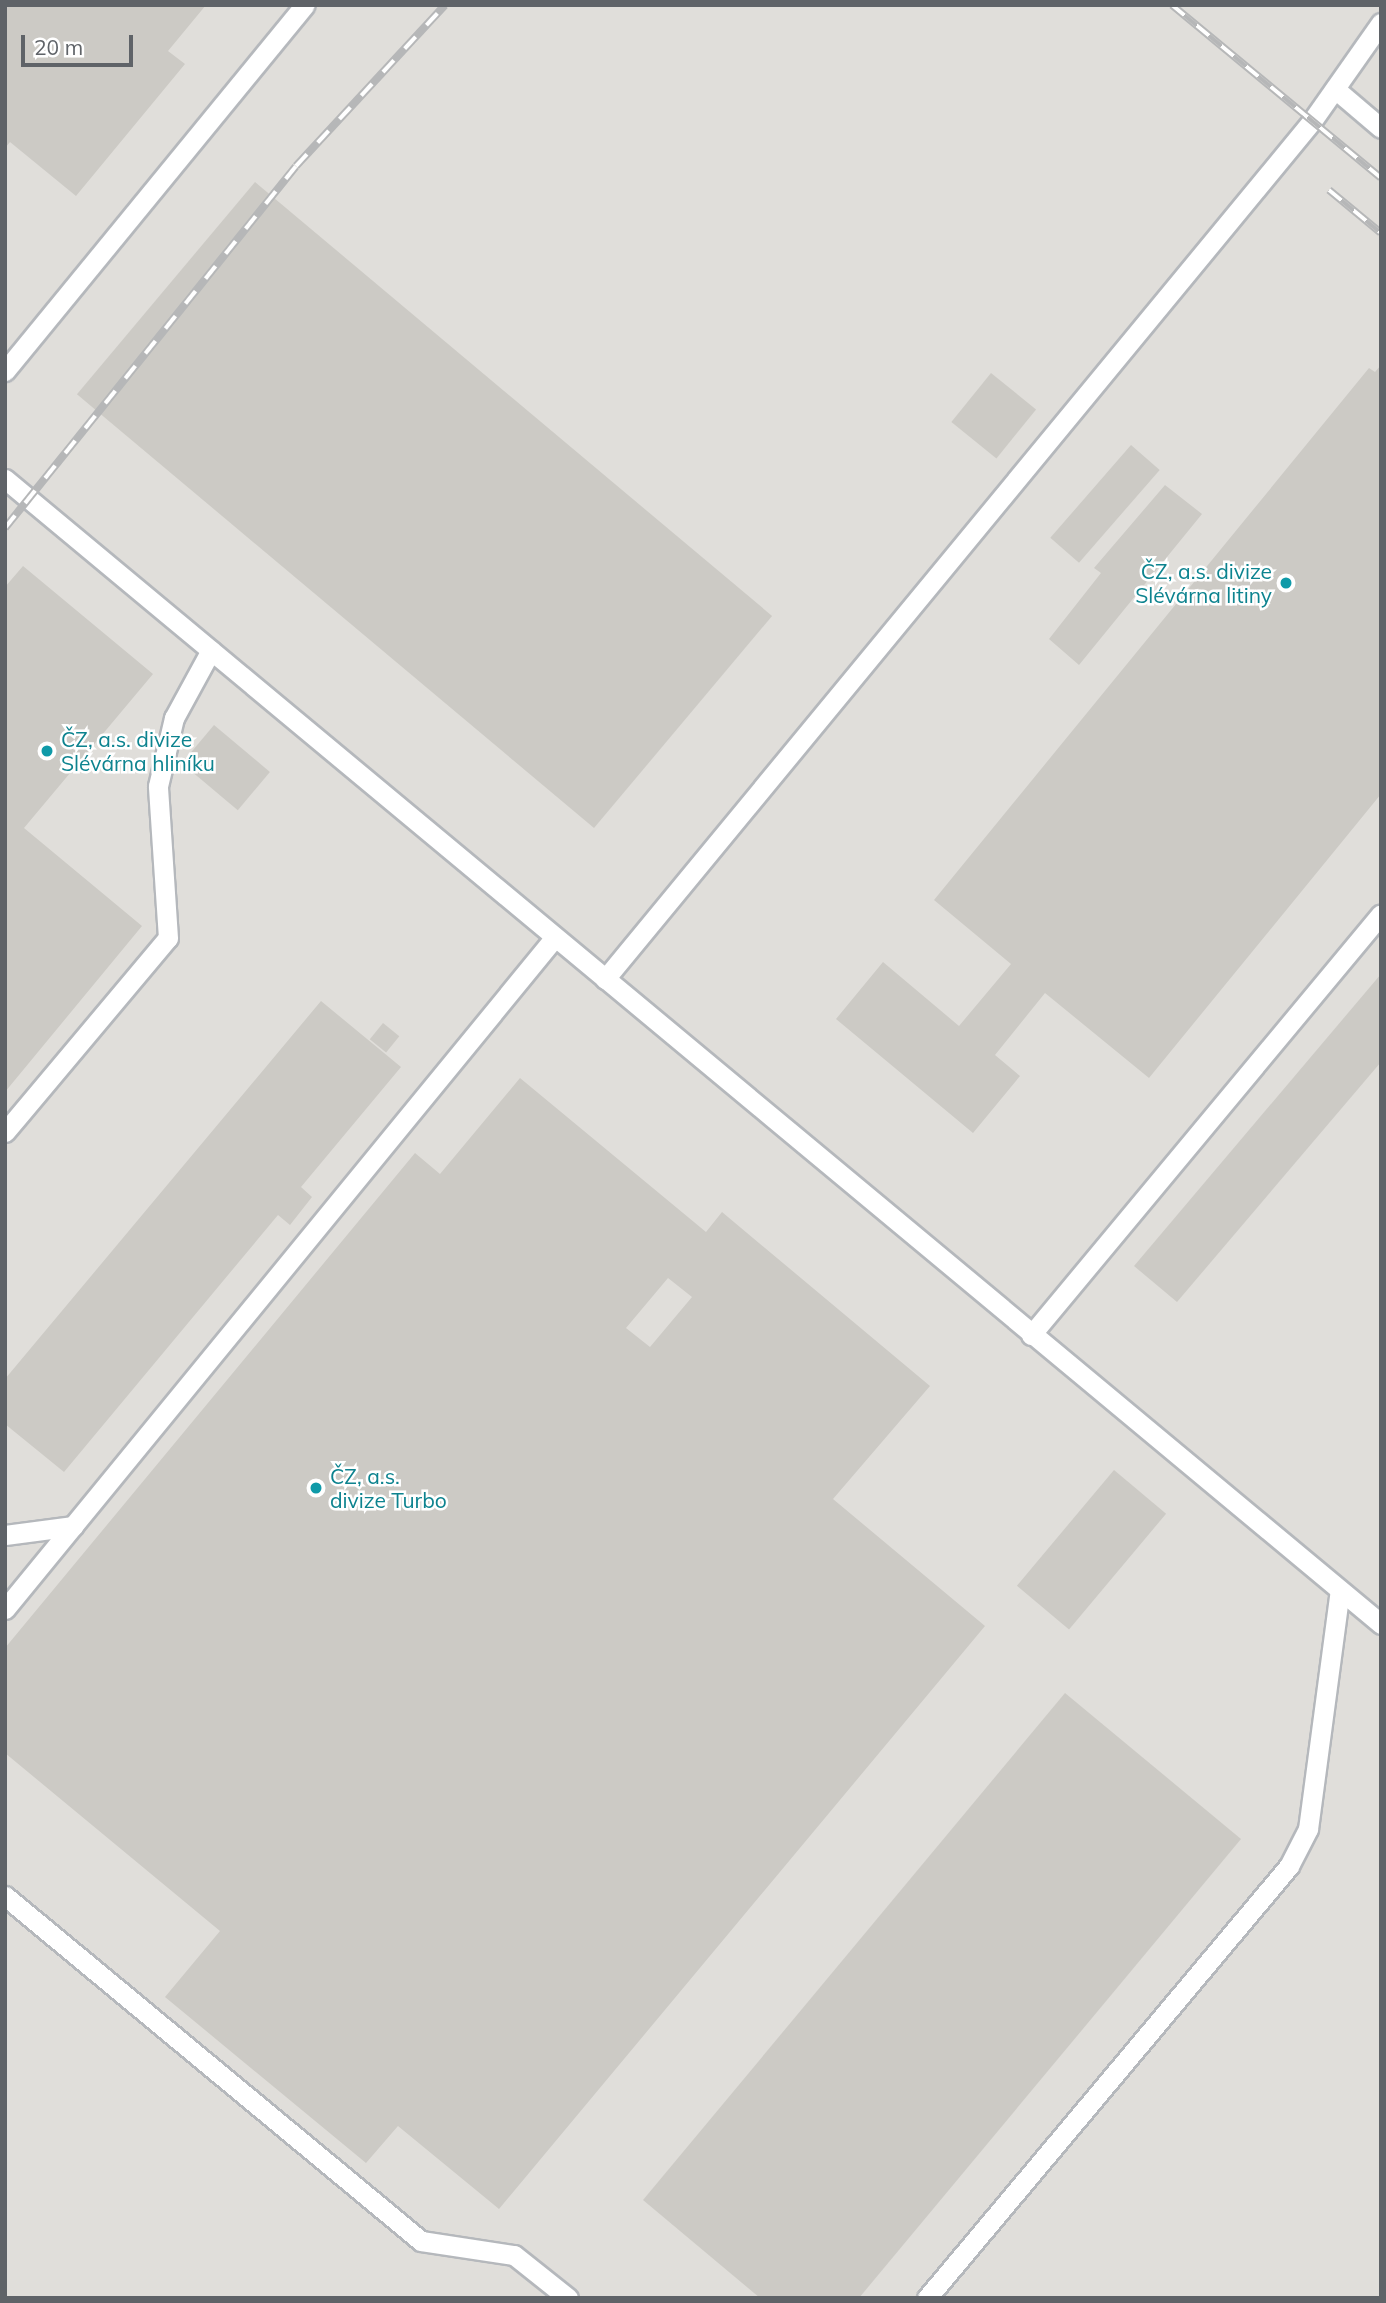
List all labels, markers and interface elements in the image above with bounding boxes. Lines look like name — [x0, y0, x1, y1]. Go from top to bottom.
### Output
scale bar — [24, 21, 136, 65]
text: 20 m — [34, 34, 83, 60]
place label: ČZ, a.s. divize Slévárna litiny — [1135, 558, 1272, 608]
marker: ČZ, a.s. divize Slévárna litiny — [1278, 575, 1294, 591]
place label: ČZ, a.s. divize Slévárna hliníku — [61, 726, 215, 776]
marker: ČZ, a.s. divize Slévárna hliníku — [39, 743, 55, 759]
place label: ČZ, a.s. divize Turbo — [330, 1463, 447, 1513]
marker: ČZ, a.s. divize Turbo — [308, 1480, 324, 1496]

